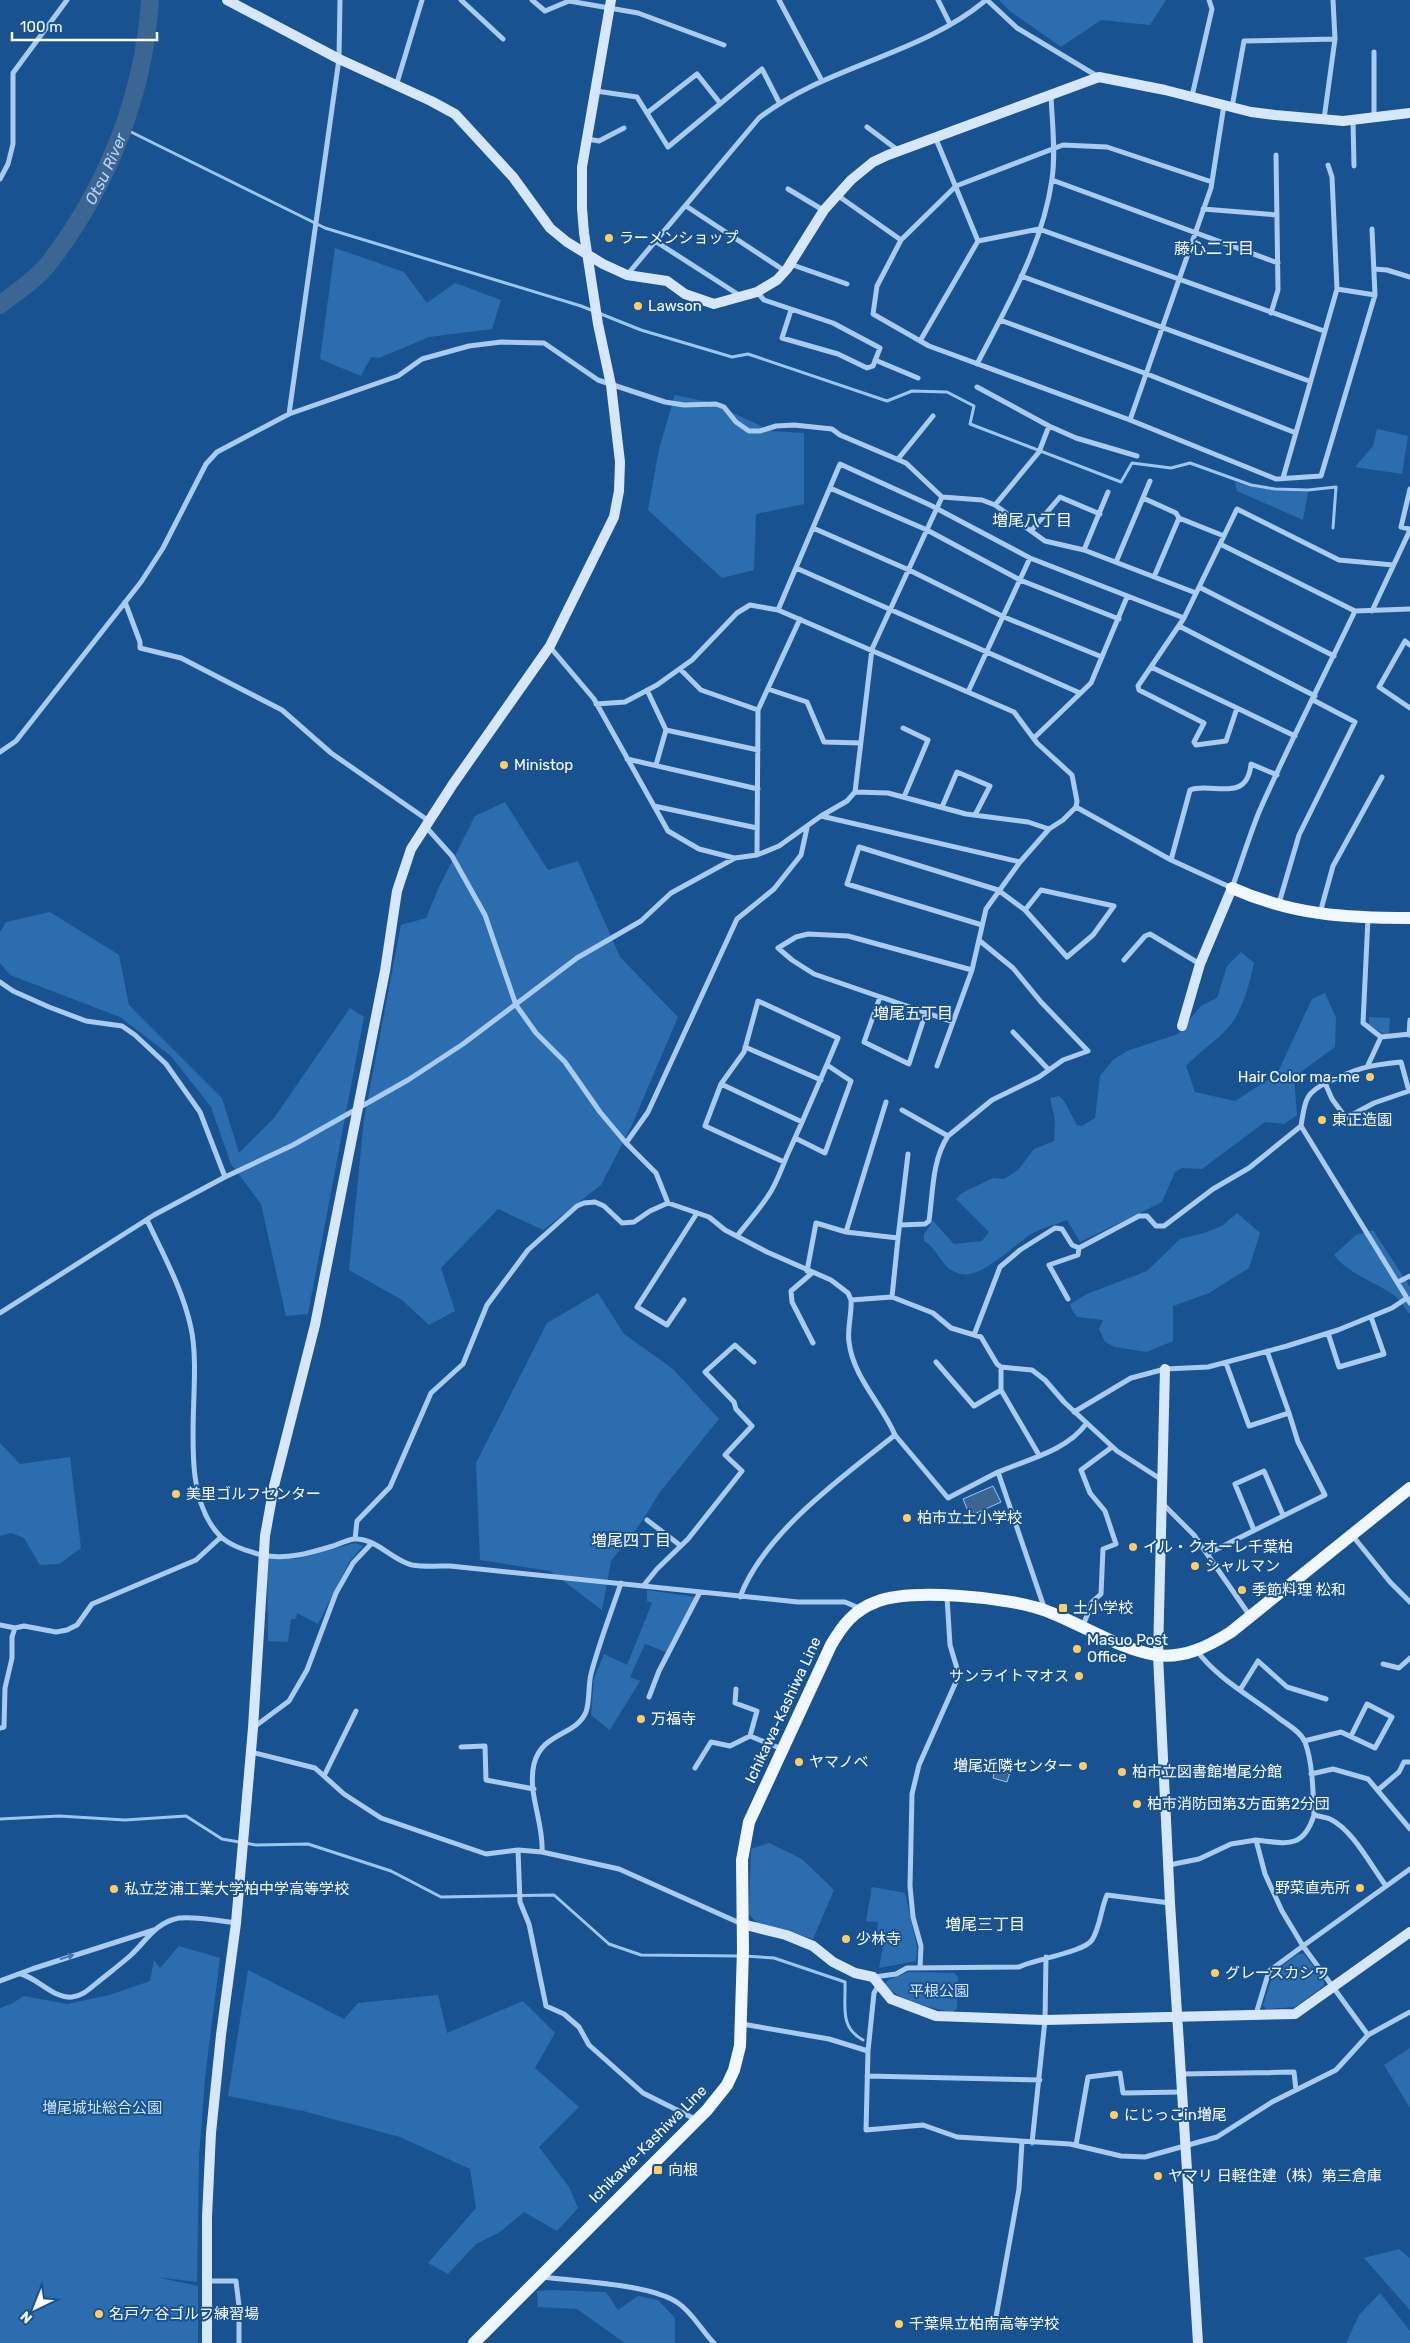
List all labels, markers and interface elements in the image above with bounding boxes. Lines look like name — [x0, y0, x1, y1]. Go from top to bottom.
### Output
scale bar — [12, 10, 158, 42]
text: 100 m — [20, 18, 62, 36]
water label: Otsu River — [81, 130, 131, 208]
place label: ラーメンショップ — [619, 229, 738, 247]
marker: ラーメンショップ — [603, 232, 615, 244]
district label: 藤心二丁目 — [1174, 239, 1254, 258]
place label: Lawson — [648, 297, 702, 315]
marker: Lawson — [632, 300, 644, 312]
district label: 増尾八丁目 — [992, 511, 1072, 530]
place label: Ministop — [514, 756, 573, 774]
marker: Ministop — [498, 759, 510, 771]
district label: 増尾五丁目 — [873, 1004, 953, 1023]
place label: Hair Color ma-me — [1238, 1068, 1360, 1086]
marker: Hair Color ma-me — [1364, 1071, 1376, 1083]
place label: 東正造園 — [1332, 1111, 1392, 1129]
marker: 東正造園 — [1316, 1114, 1328, 1126]
place label: 美里ゴルフセンター — [186, 1485, 321, 1503]
marker: 美里ゴルフセンター — [170, 1488, 182, 1500]
place label: 柏市立土小学校 — [917, 1509, 1022, 1527]
marker: 柏市立土小学校 — [901, 1512, 913, 1524]
district label: 増尾四丁目 — [591, 1531, 671, 1550]
place label: イル・クオーレ千葉柏 — [1143, 1538, 1293, 1556]
marker: イル・クオーレ千葉柏 — [1127, 1541, 1139, 1553]
place label: シャルマン — [1205, 1557, 1280, 1575]
marker: シャルマン — [1189, 1560, 1201, 1572]
place label: 季節料理 松和 — [1252, 1581, 1346, 1599]
marker: 季節料理 松和 — [1236, 1584, 1248, 1596]
place label: 土小学校 — [1073, 1599, 1133, 1617]
marker: 土小学校 — [1057, 1602, 1069, 1614]
place label: Masuo Post Office — [1087, 1631, 1168, 1666]
street label: Ichikawa-Kashiwa Line — [741, 1634, 825, 1786]
marker: Masuo Post Office — [1071, 1643, 1083, 1655]
place label: サンライトマオス — [949, 1667, 1069, 1685]
marker: サンライトマオス — [1073, 1670, 1085, 1682]
place label: 万福寺 — [651, 1710, 696, 1728]
marker: 万福寺 — [635, 1713, 647, 1725]
place label: ヤマノベ — [809, 1753, 869, 1771]
marker: ヤマノベ — [793, 1756, 805, 1768]
place label: 増尾近隣センター — [953, 1757, 1073, 1775]
marker: 増尾近隣センター — [1077, 1760, 1089, 1772]
place label: 柏市立図書館増尾分館 — [1132, 1763, 1282, 1781]
marker: 柏市立図書館増尾分館 — [1116, 1766, 1128, 1778]
place label: 柏市消防団第3方面第2分団 — [1147, 1795, 1330, 1813]
marker: 柏市消防団第3方面第2分団 — [1131, 1798, 1143, 1810]
place label: 野菜直売所 — [1275, 1879, 1350, 1897]
place label: 私立芝浦工業大学柏中学高等学校 — [124, 1880, 349, 1898]
marker: 野菜直売所 — [1354, 1882, 1366, 1894]
marker: 私立芝浦工業大学柏中学高等学校 — [108, 1883, 120, 1895]
district label: 増尾三丁目 — [945, 1915, 1025, 1934]
place label: 少林寺 — [856, 1930, 901, 1948]
marker: 少林寺 — [840, 1933, 852, 1945]
one-way arrow — [60, 1953, 75, 1961]
place label: グレースカシワ — [1225, 1964, 1329, 1982]
marker: グレースカシワ — [1209, 1967, 1221, 1979]
park label: 平根公園 — [909, 1982, 969, 2000]
street label: Ichikawa-Kashiwa Line — [585, 2081, 711, 2207]
park label: 増尾城址総合公園 — [42, 2099, 162, 2117]
place label: にじっこin増尾 — [1124, 2106, 1227, 2124]
marker: にじっこin増尾 — [1108, 2109, 1120, 2121]
place label: 向根 — [668, 2161, 698, 2179]
marker: 向根 — [652, 2164, 664, 2176]
place label: ヤマリ 日軽住建（株）第三倉庫 — [1168, 2167, 1382, 2185]
marker: ヤマリ 日軽住建（株）第三倉庫 — [1152, 2170, 1164, 2182]
north arrow — [10, 2283, 60, 2333]
place label: 名戸ケ谷ゴルフ練習場 — [109, 2305, 259, 2323]
text: N — [17, 2307, 36, 2327]
marker: 名戸ケ谷ゴルフ練習場 — [93, 2308, 105, 2320]
place label: 千葉県立柏南高等学校 — [909, 2315, 1059, 2333]
marker: 千葉県立柏南高等学校 — [893, 2318, 905, 2330]

